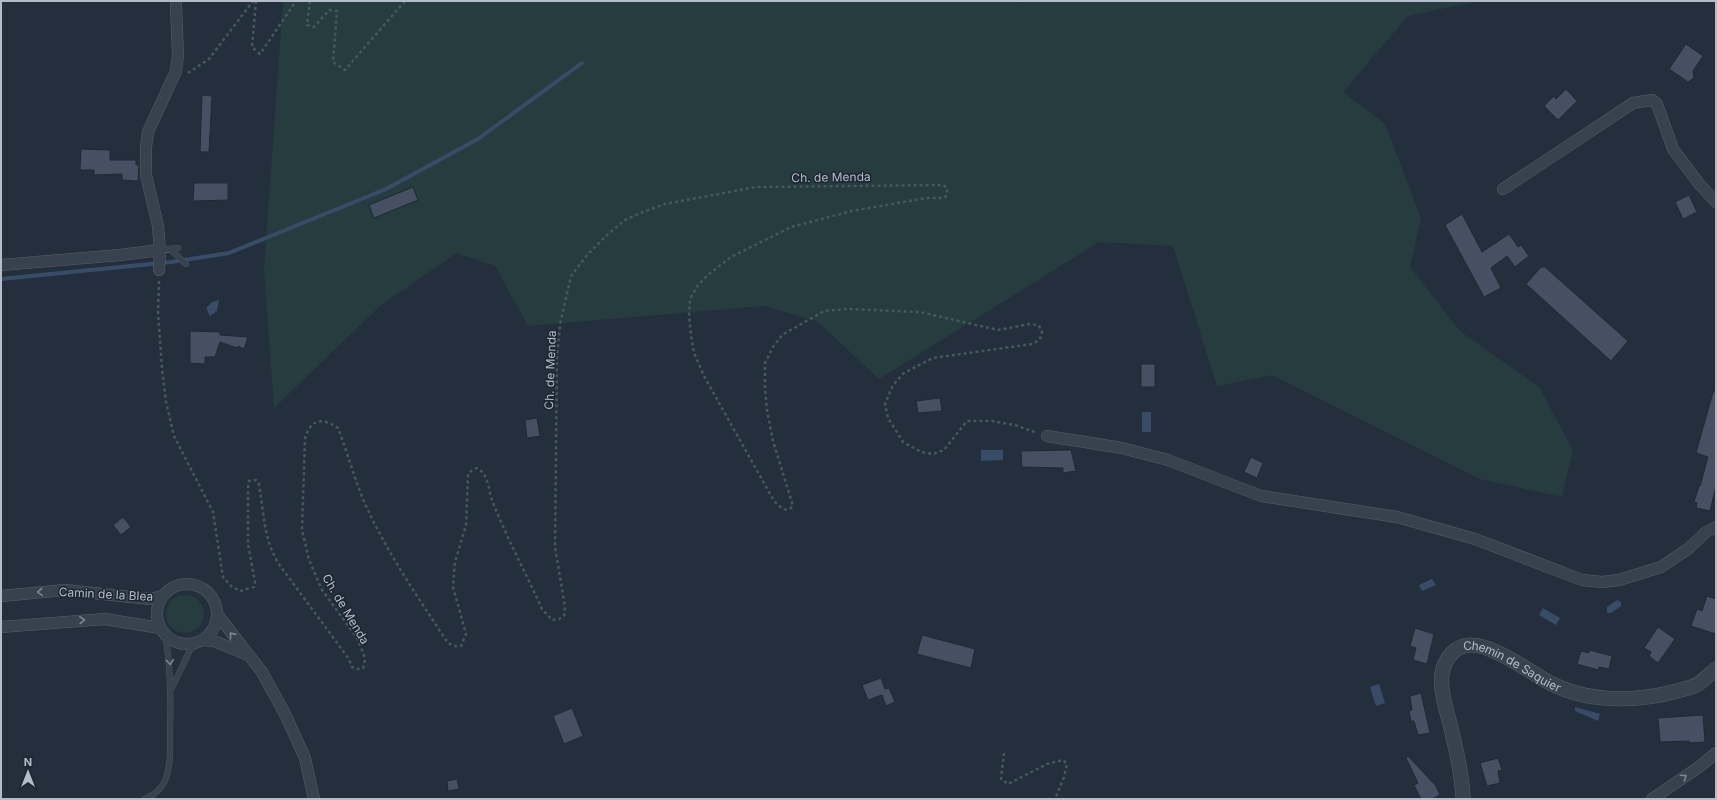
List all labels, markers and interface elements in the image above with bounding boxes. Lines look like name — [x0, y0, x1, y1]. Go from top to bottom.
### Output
street label: Ch. de Menda — [791, 169, 871, 185]
street label: Ch. de Menda — [541, 330, 559, 410]
street label: Ch. de Menda — [319, 571, 373, 647]
street label: Camin de la Blea — [58, 584, 154, 604]
one-way arrow — [37, 588, 43, 596]
one-way arrow — [79, 616, 85, 624]
one-way arrow — [230, 632, 237, 639]
street label: Chemin de Saquier — [1462, 637, 1564, 695]
one-way arrow — [165, 659, 174, 665]
north arrow — [8, 752, 48, 792]
text: N — [24, 755, 32, 769]
one-way arrow — [1680, 774, 1687, 782]

